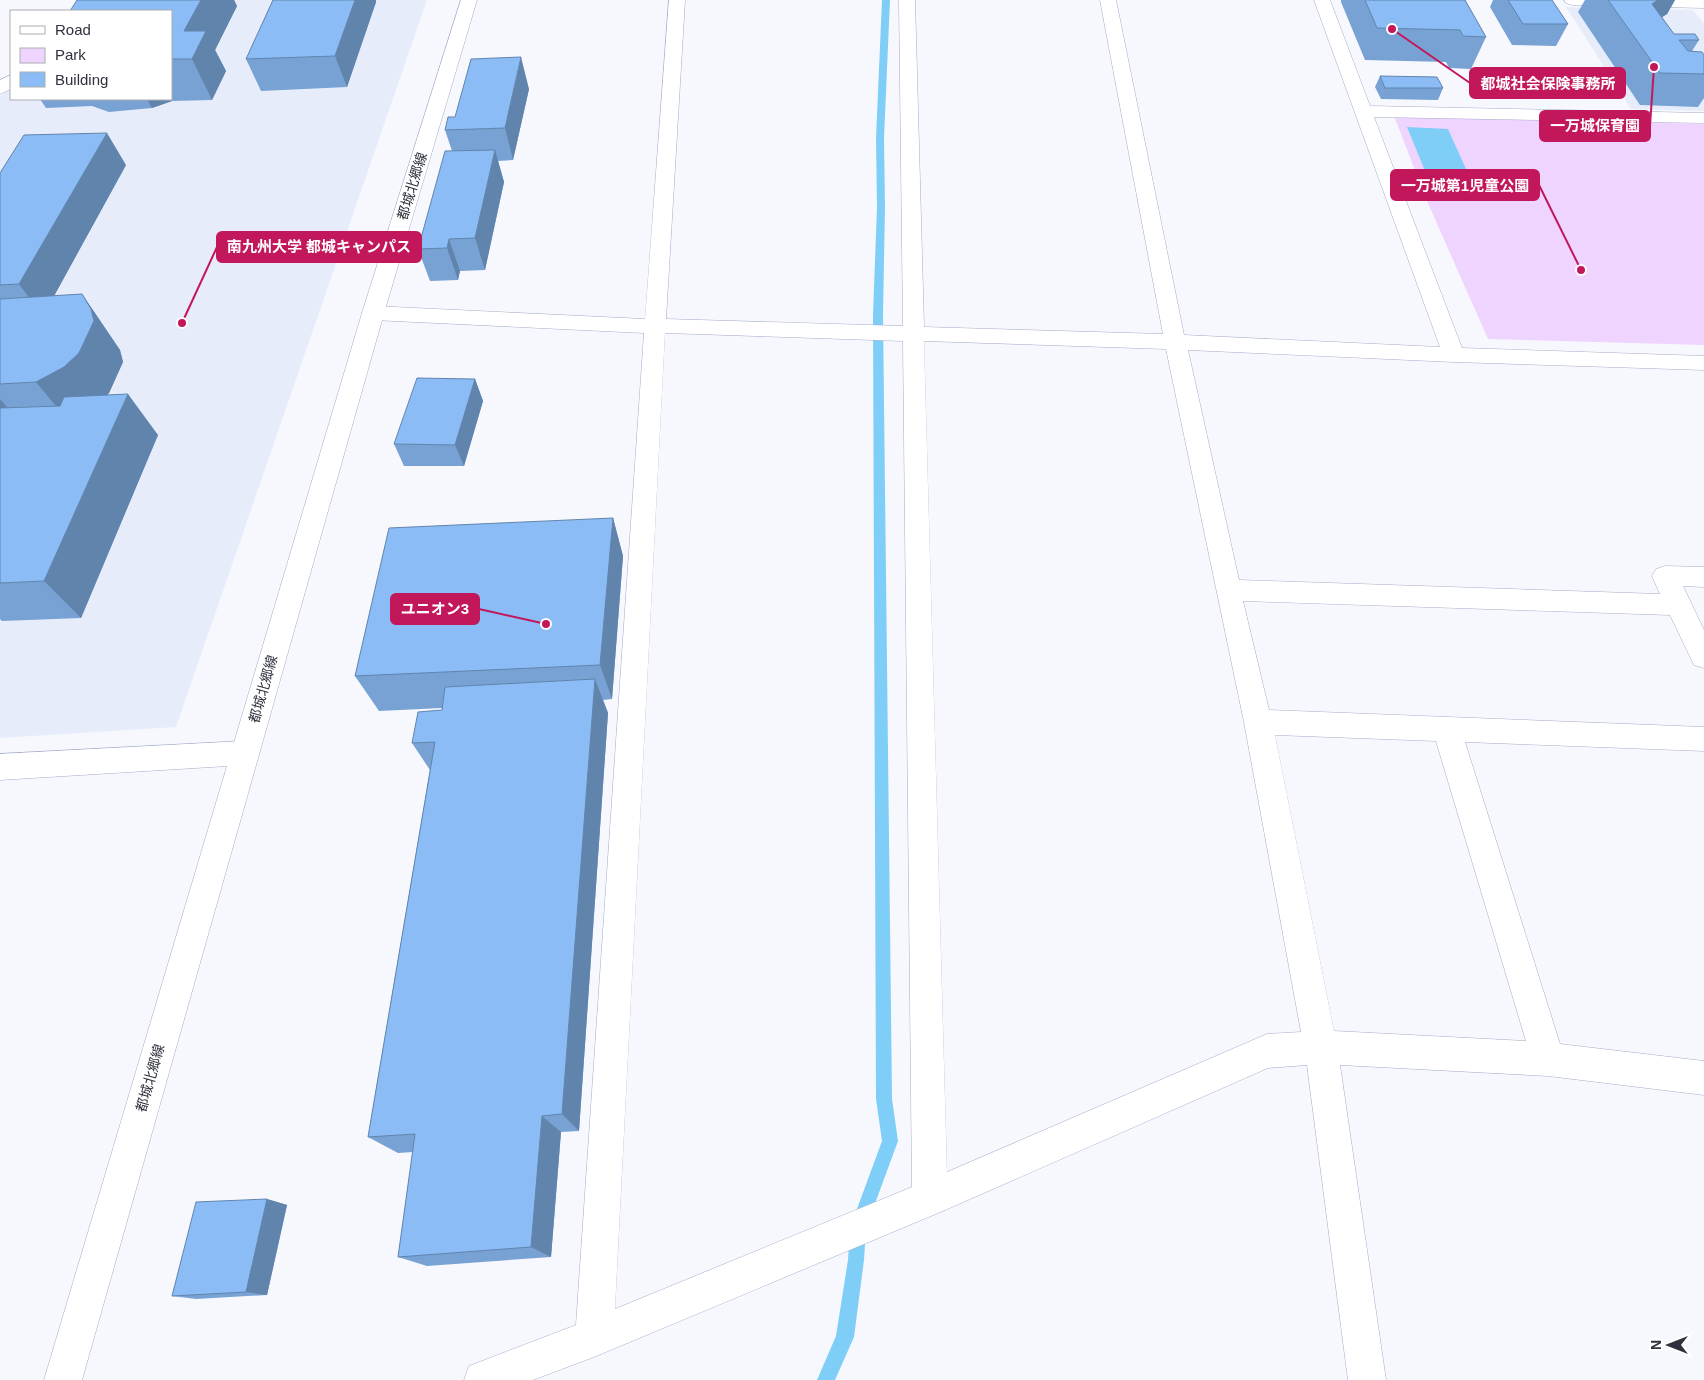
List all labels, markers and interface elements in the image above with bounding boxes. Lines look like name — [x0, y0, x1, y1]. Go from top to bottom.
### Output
legend — [10, 10, 172, 100]
text: Road — [55, 21, 91, 38]
text: Park — [55, 46, 86, 63]
callout: 都城社会保険事務所 — [1470, 68, 1625, 98]
text: Building — [55, 71, 108, 88]
text: 都城社会保険事務所 — [1480, 75, 1616, 92]
callout: 一万城保育園 — [1540, 111, 1650, 141]
text: 一万城保育園 — [1550, 117, 1640, 134]
street label: 都城北郷線 — [394, 150, 430, 222]
callout: 一万城第1児童公園 — [1391, 170, 1539, 200]
text: 一万城第1児童公園 — [1401, 177, 1529, 194]
callout: 南九州大学 都城キャンパス — [217, 232, 421, 262]
text: 南九州大学 都城キャンパス — [227, 238, 411, 255]
callout: ユニオン3 — [391, 594, 479, 624]
text: ユニオン3 — [401, 600, 469, 617]
street label: 都城北郷線 — [246, 653, 280, 725]
street label: 都城北郷線 — [133, 1042, 167, 1114]
north arrow — [1644, 1320, 1694, 1370]
text: N — [1648, 1340, 1664, 1350]

